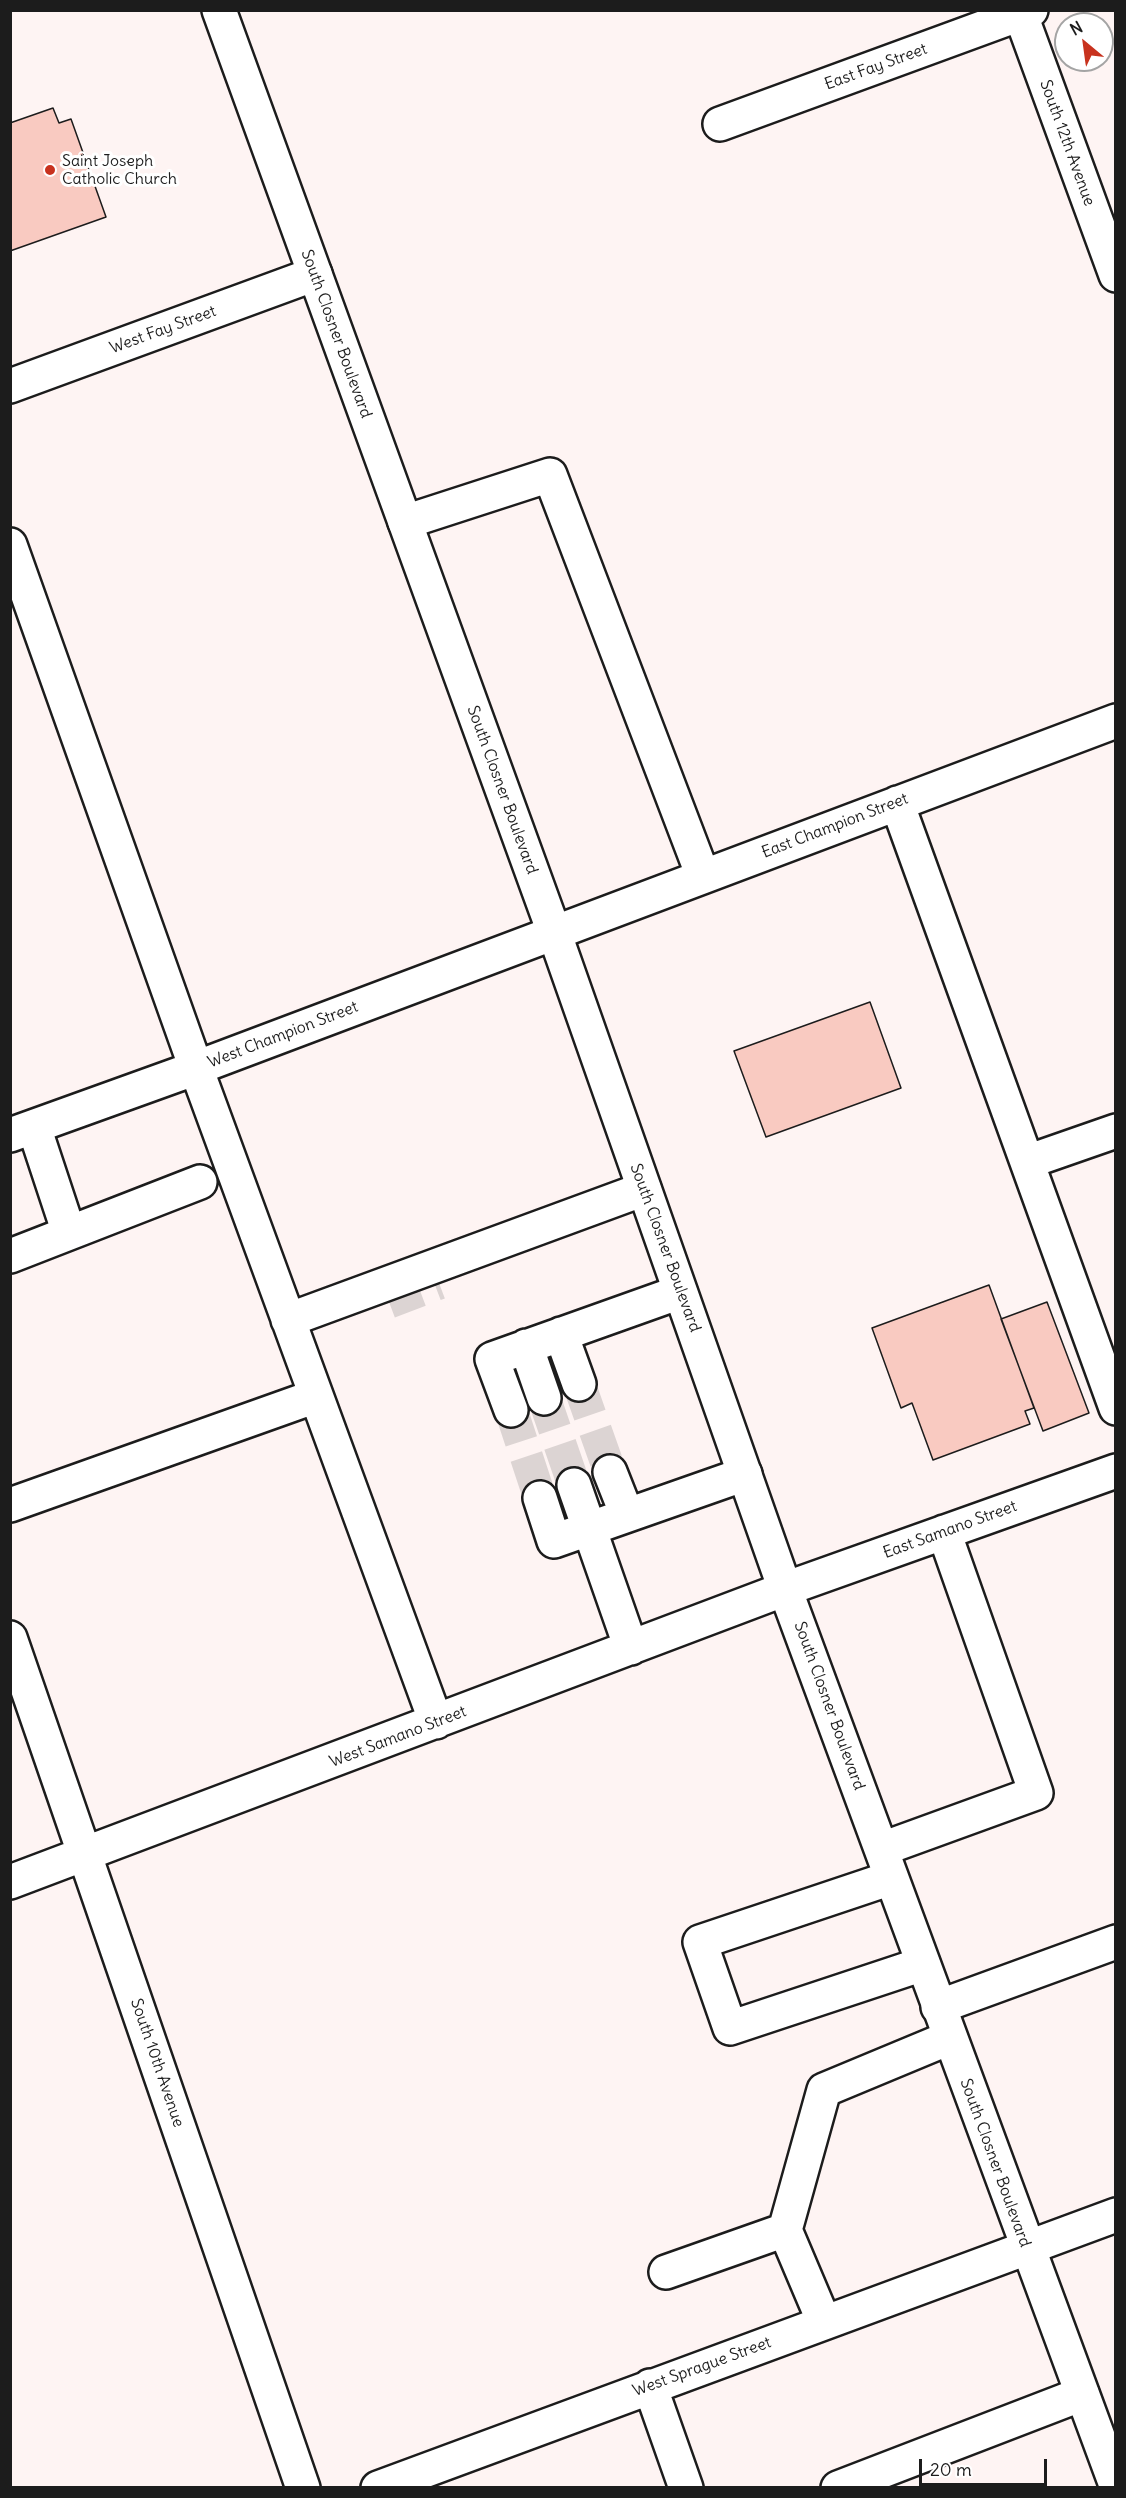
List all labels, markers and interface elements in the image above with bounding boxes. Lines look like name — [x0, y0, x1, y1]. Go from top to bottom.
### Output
north arrow — [1054, 12, 1114, 72]
text: N — [1067, 17, 1086, 39]
street label: East Fay Street — [822, 40, 930, 94]
street label: South 12th Avenue — [1035, 77, 1099, 209]
place label: Saint Joseph Catholic Church — [62, 151, 177, 189]
marker: Saint Joseph Catholic Church — [43, 163, 57, 177]
street label: South Closner Boulevard — [297, 247, 375, 421]
street label: West Fay Street — [107, 302, 219, 358]
street label: South Closner Boulevard — [463, 703, 541, 877]
street label: East Champion Street — [759, 789, 911, 863]
street label: West Champion Street — [205, 997, 361, 1073]
street label: South Closner Boulevard — [626, 1161, 704, 1335]
street label: East Samano Street — [881, 1497, 1019, 1563]
street label: South Closner Boulevard — [790, 1619, 868, 1793]
street label: West Samano Street — [327, 1702, 469, 1772]
street label: South 10th Avenue — [126, 1996, 188, 2130]
street label: South Closner Boulevard — [956, 2076, 1034, 2250]
street label: West Sprague Street — [630, 2333, 774, 2401]
scale bar — [922, 2447, 1050, 2485]
text: 20 m — [930, 2458, 972, 2481]

